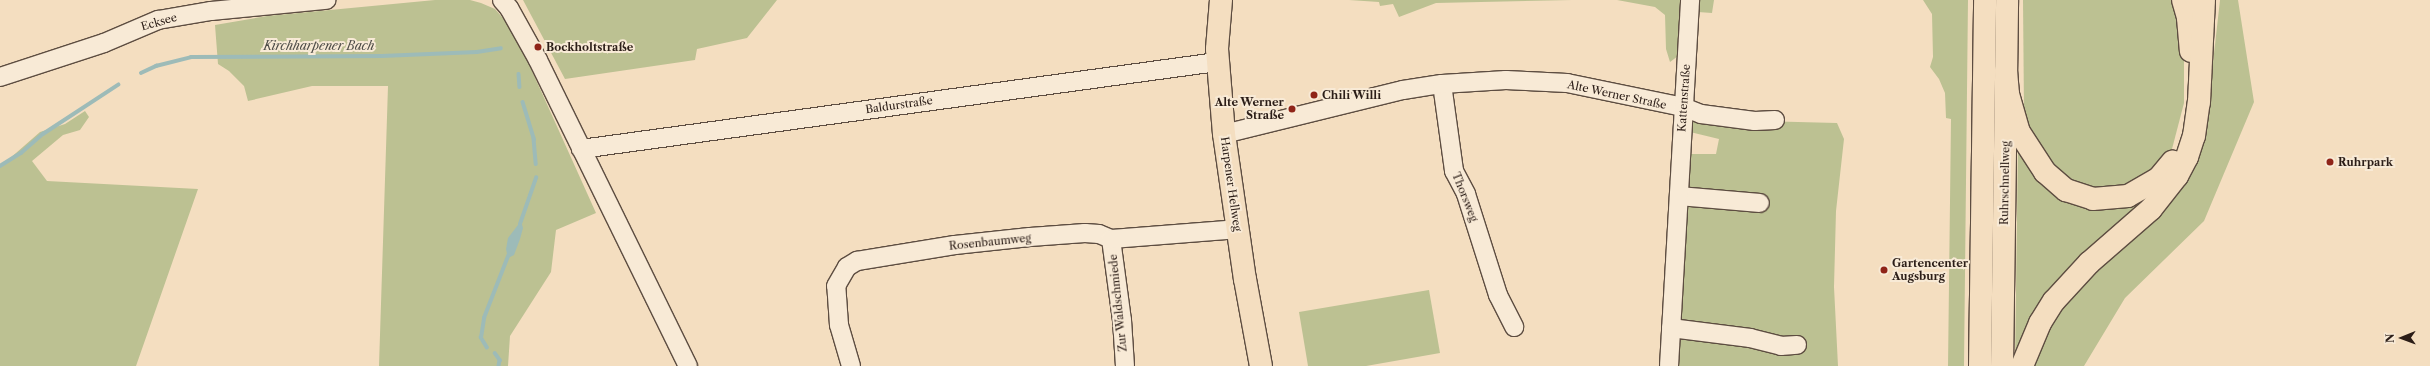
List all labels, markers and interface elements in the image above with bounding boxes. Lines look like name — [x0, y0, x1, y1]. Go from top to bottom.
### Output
street label: Ecksee — [139, 11, 179, 33]
water label: Kirchharpener Bach — [264, 39, 374, 53]
place label: Bockholtstraße — [546, 40, 633, 54]
marker: Bockholtstraße — [533, 42, 543, 52]
street label: Kattenstraße — [1675, 64, 1693, 132]
street label: Alte Werner Straße — [1566, 78, 1668, 112]
place label: Chili Willi — [1322, 88, 1382, 102]
marker: Chili Willi — [1309, 90, 1319, 100]
street label: Baldurstraße — [865, 94, 933, 116]
place label: Alte Werner Straße — [1214, 96, 1284, 122]
marker: Alte Werner Straße — [1287, 104, 1297, 114]
street label: Harpener Hellweg — [1218, 136, 1244, 232]
street label: Ruhrschnellweg — [1998, 141, 2012, 225]
place label: Ruhrpark — [2338, 155, 2393, 169]
marker: Ruhrpark — [2325, 157, 2335, 167]
street label: Thorsweg — [1449, 170, 1481, 224]
street label: Rosenbaumweg — [948, 231, 1032, 253]
street label: Zur Waldschmiede — [1106, 253, 1130, 353]
place label: Gartencenter Augsburg — [1892, 257, 1968, 283]
marker: Gartencenter Augsburg — [1879, 265, 1889, 275]
north arrow — [2382, 318, 2422, 358]
text: N — [2383, 333, 2397, 343]

